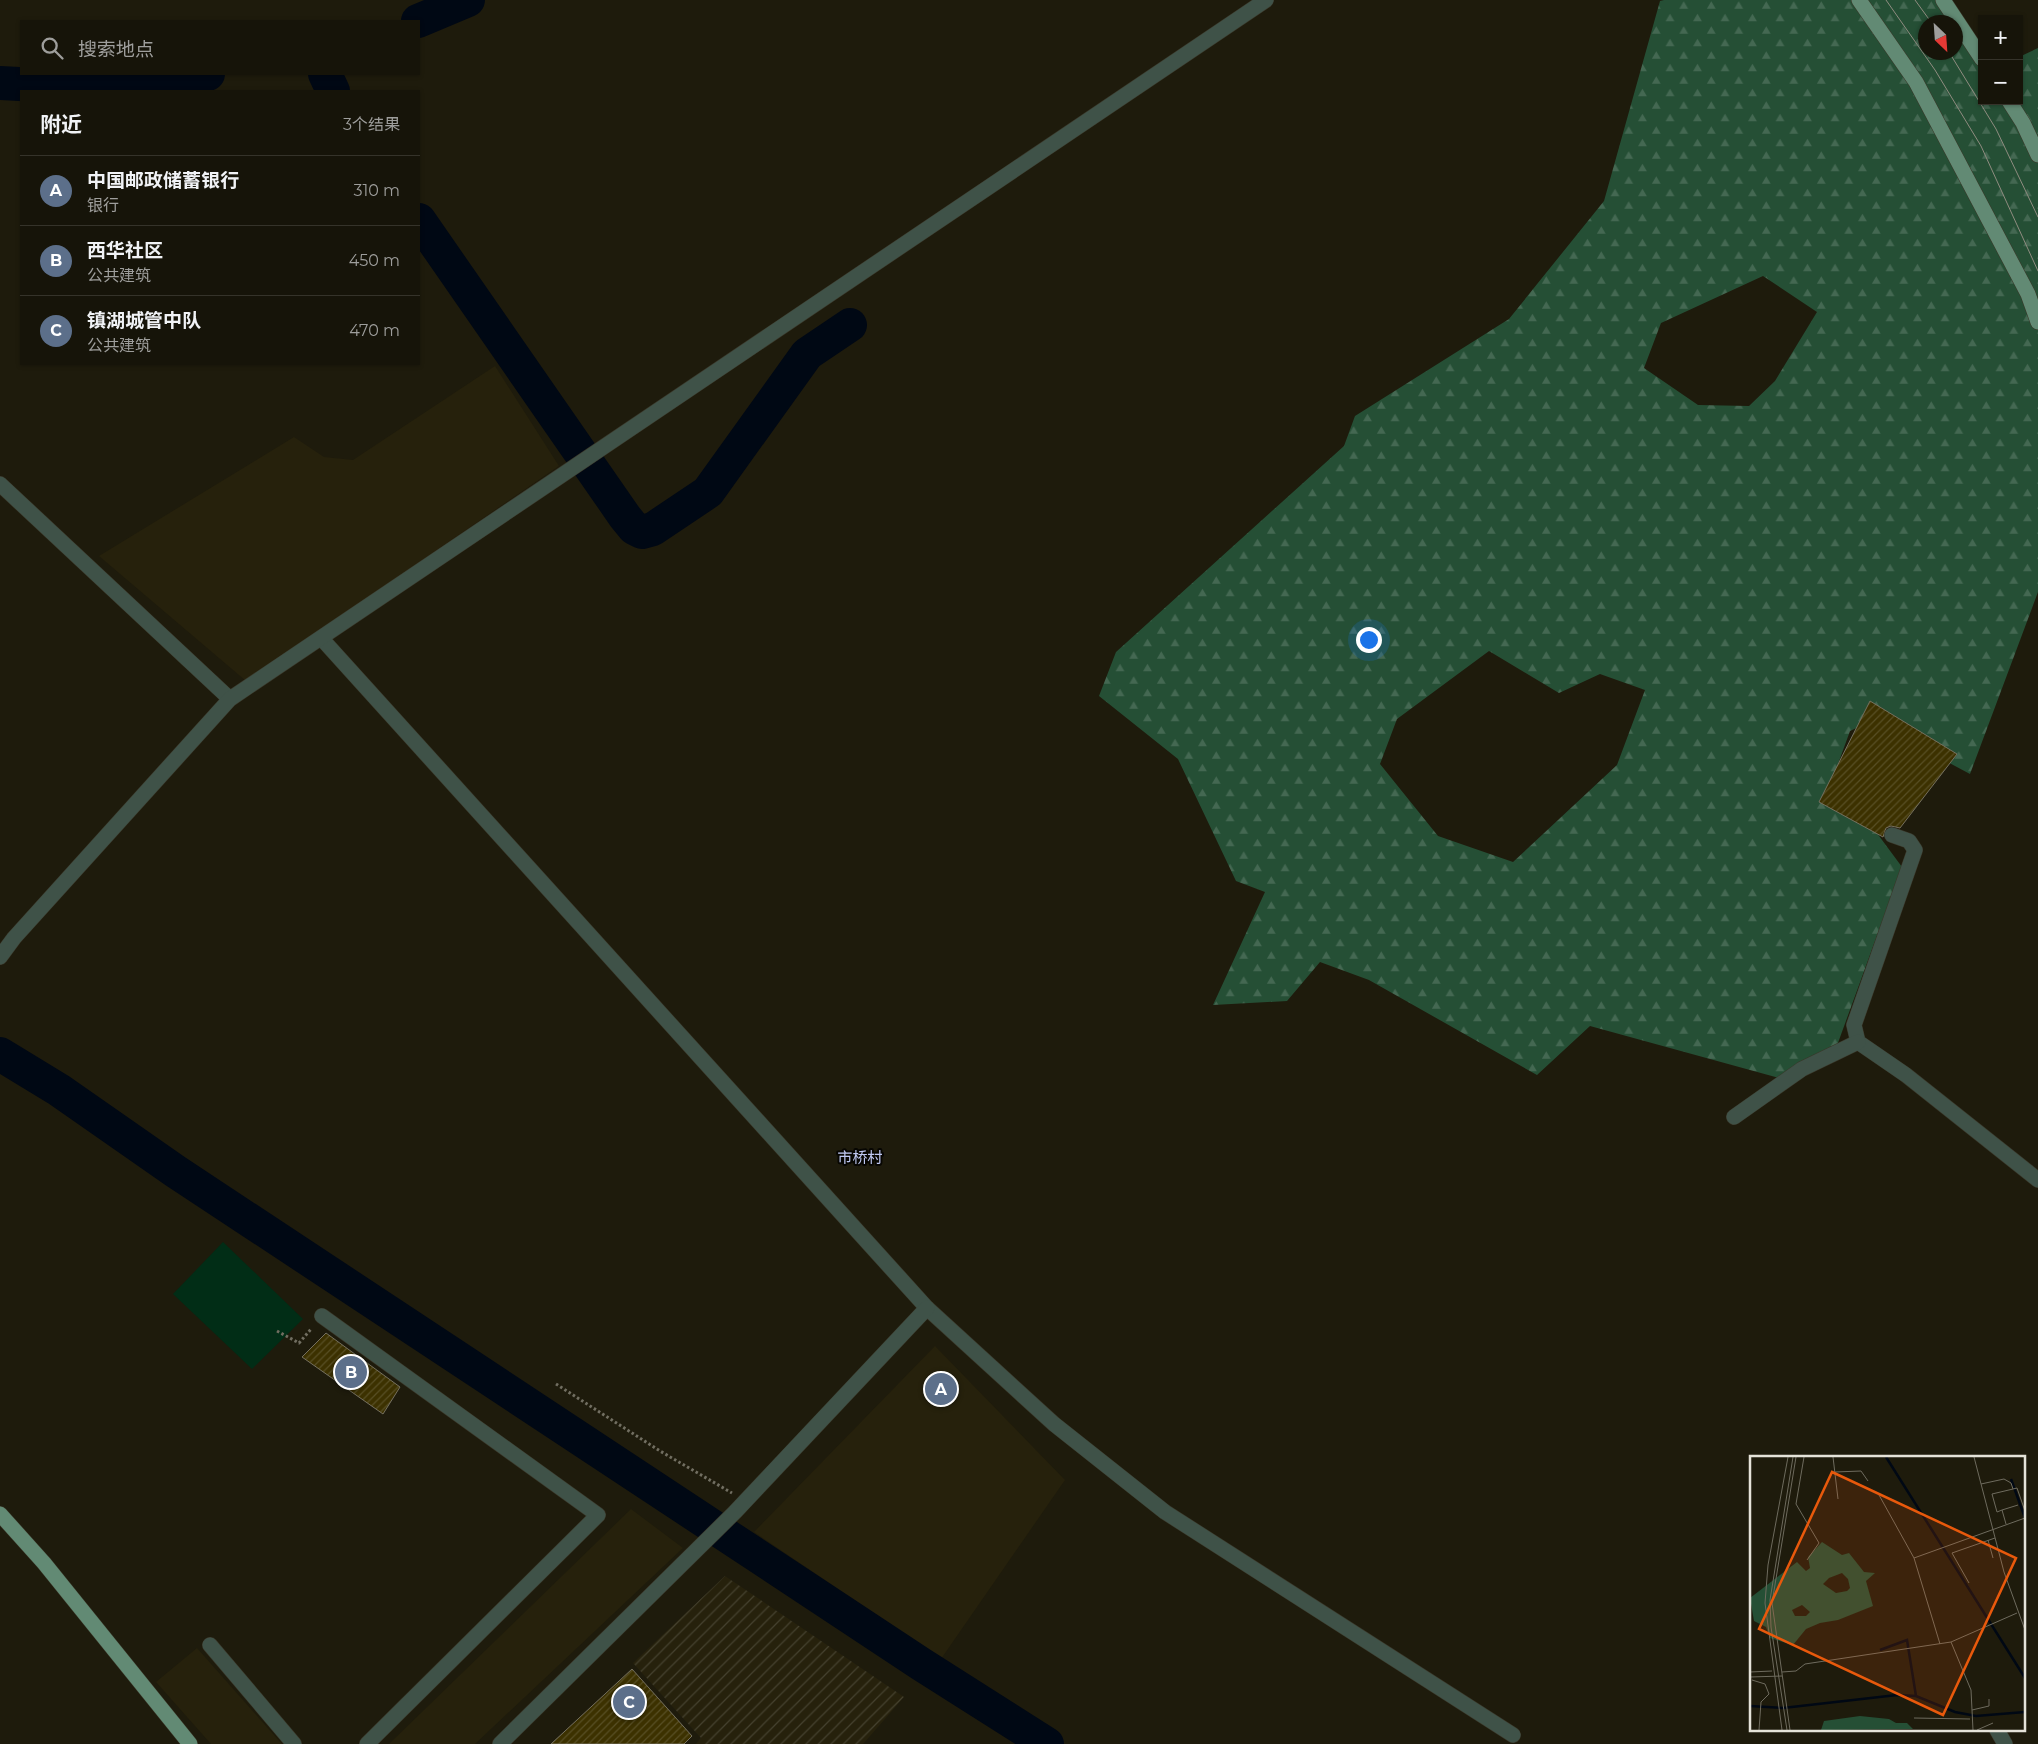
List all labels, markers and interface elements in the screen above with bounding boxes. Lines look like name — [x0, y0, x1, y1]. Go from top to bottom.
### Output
north arrow — [1918, 15, 1963, 60]
map controls — [1978, 15, 2023, 105]
button: + — [1978, 15, 2023, 60]
search box — [20, 20, 420, 75]
icon: search — [38, 34, 66, 62]
text: 搜索地点 — [78, 38, 154, 61]
button: − — [1978, 60, 2023, 105]
text: 附近 — [40, 112, 82, 137]
text: 3个结果 — [343, 115, 400, 134]
text: 中国邮政储蓄银行 — [87, 169, 239, 192]
text: A — [50, 181, 62, 200]
text: 310 m — [353, 181, 400, 200]
text: 银行 — [87, 196, 119, 215]
text: 西华社区 — [87, 239, 163, 262]
text: B — [50, 251, 62, 270]
text: 450 m — [349, 251, 400, 270]
text: 公共建筑 — [87, 266, 151, 285]
text: 镇湖城管中队 — [87, 309, 201, 332]
text: C — [50, 321, 62, 340]
text: 470 m — [349, 321, 400, 340]
text: 公共建筑 — [87, 336, 151, 355]
your location — [1356, 627, 1382, 653]
district label: 市桥村 — [837, 1148, 883, 1167]
pin: B — [335, 1353, 367, 1391]
pin: A — [925, 1370, 957, 1408]
inset map — [1750, 1456, 2026, 1732]
pin: C — [613, 1683, 645, 1721]

